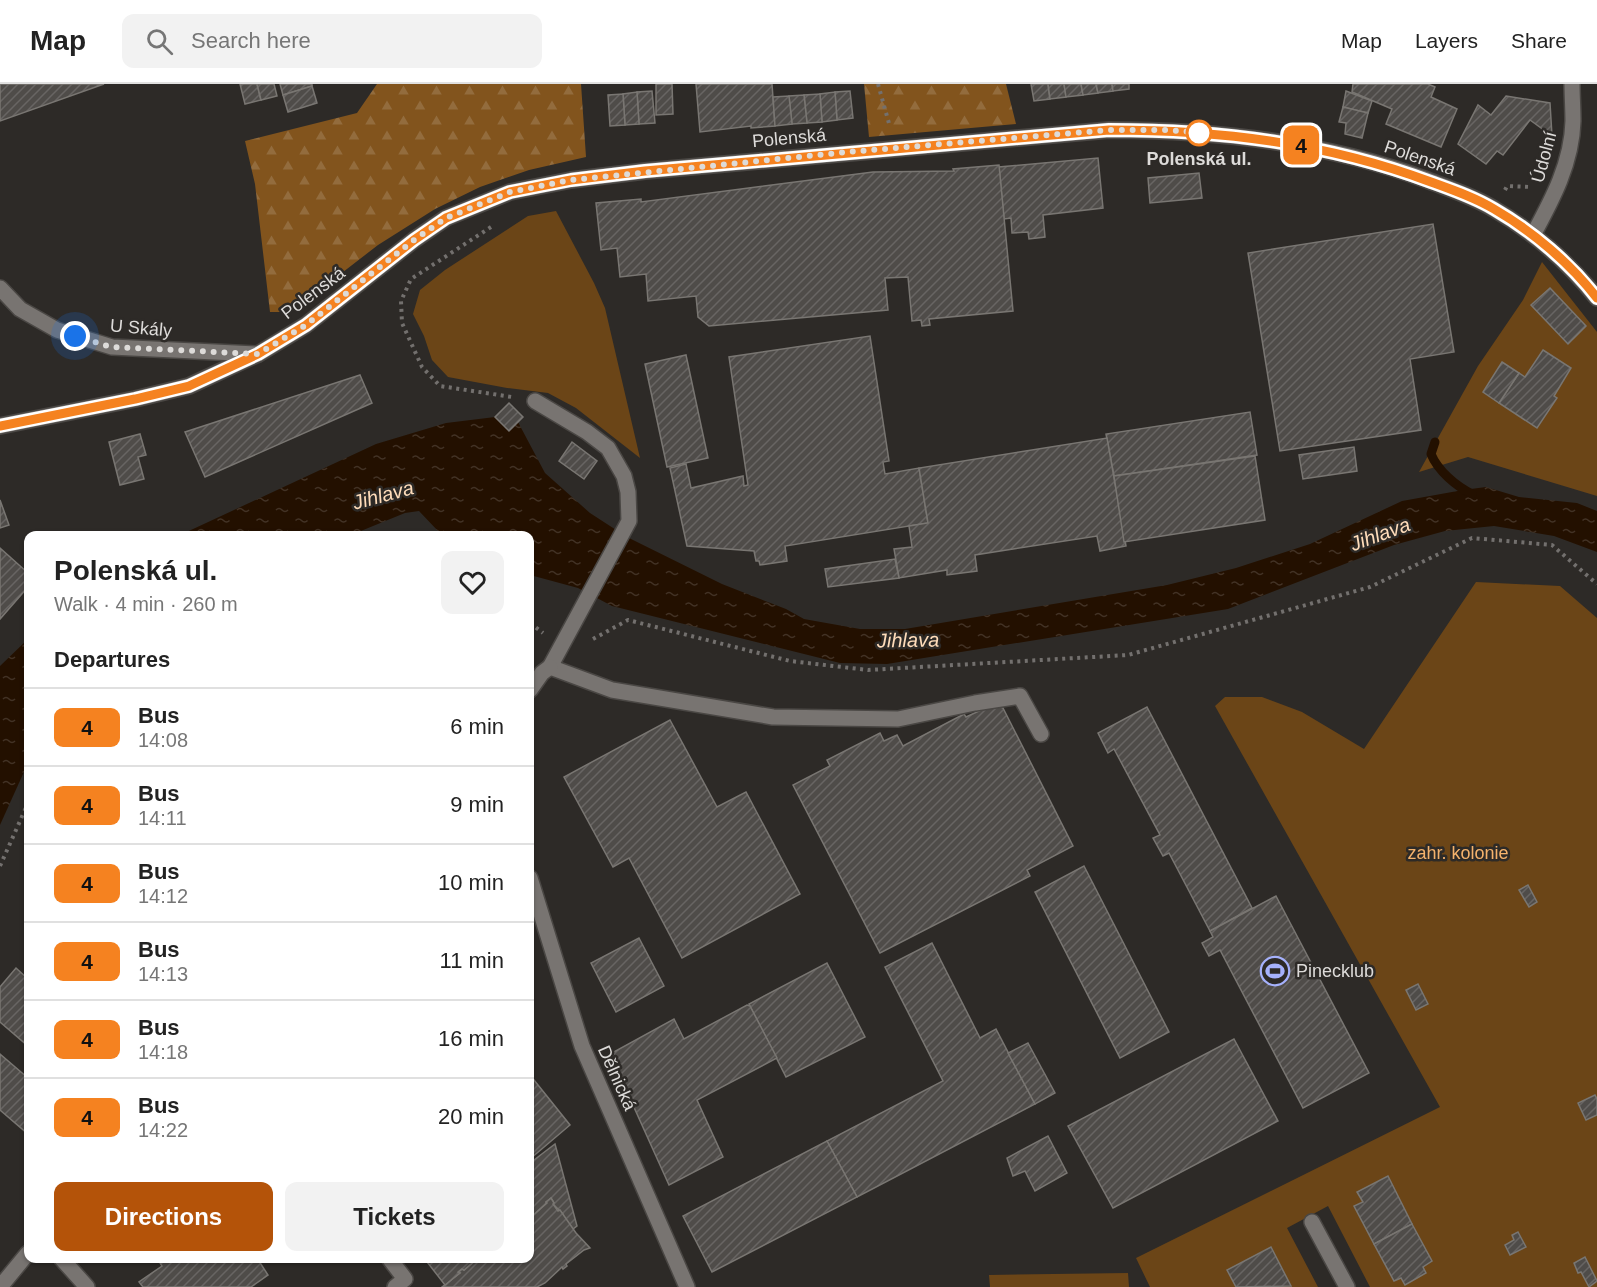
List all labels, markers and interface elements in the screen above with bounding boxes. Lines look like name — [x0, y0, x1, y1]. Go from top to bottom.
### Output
search box — [122, 14, 542, 68]
text: Map — [30, 25, 86, 56]
icon: search — [143, 25, 176, 58]
text: Search here — [191, 28, 311, 53]
text: Map — [1341, 29, 1382, 52]
text: Layers — [1415, 29, 1478, 52]
text: Share — [1511, 29, 1567, 52]
marker: Polenská ul. — [1186, 120, 1212, 146]
street label: Polenská — [751, 125, 828, 151]
line badge: 4 — [1282, 126, 1320, 164]
street label: Údolní — [1527, 129, 1560, 185]
text: 4 — [1295, 134, 1307, 157]
street label: Polenská — [1382, 136, 1459, 180]
place label: Polenská ul. — [1146, 149, 1252, 169]
street label: Polenská — [277, 262, 349, 323]
street label: U Skály — [109, 315, 173, 341]
your location — [60, 321, 90, 351]
water label: Jihlava — [349, 476, 416, 514]
water label: Jihlava — [1346, 513, 1413, 555]
button: heart — [441, 551, 504, 614]
text: Polenská ul. — [54, 555, 217, 586]
text: Walk · 4 min · 260 m — [54, 593, 238, 615]
water label: Jihlava — [876, 628, 939, 652]
text: Departures — [54, 647, 170, 672]
text: Bus — [138, 703, 180, 728]
text: 6 min — [450, 714, 504, 739]
text: 4 — [81, 716, 93, 739]
text: 14:08 — [138, 729, 188, 751]
text: Bus — [138, 781, 180, 806]
text: 9 min — [450, 792, 504, 817]
text: 4 — [81, 794, 93, 817]
text: 14:11 — [138, 807, 187, 829]
park label: zahr. kolonie — [1407, 843, 1509, 863]
text: Bus — [138, 859, 180, 884]
text: 10 min — [438, 870, 504, 895]
text: 4 — [81, 872, 93, 895]
text: 14:12 — [138, 885, 188, 907]
text: Bus — [138, 937, 180, 962]
text: 11 min — [440, 948, 504, 973]
text: 4 — [81, 950, 93, 973]
sports icon: Pinecklub — [1259, 955, 1291, 987]
place label: Pinecklub — [1296, 961, 1374, 981]
text: 14:13 — [138, 963, 188, 985]
text: Bus — [138, 1015, 180, 1040]
text: 16 min — [438, 1026, 504, 1051]
text: 4 — [81, 1028, 93, 1051]
text: 14:18 — [138, 1041, 188, 1063]
street label: Dělnická — [594, 1042, 641, 1115]
text: Bus — [138, 1093, 180, 1118]
text: 20 min — [438, 1104, 504, 1129]
text: 4 — [81, 1106, 93, 1129]
text: 14:22 — [138, 1119, 188, 1141]
button: Directions — [54, 1182, 273, 1251]
button: Tickets — [285, 1182, 504, 1251]

